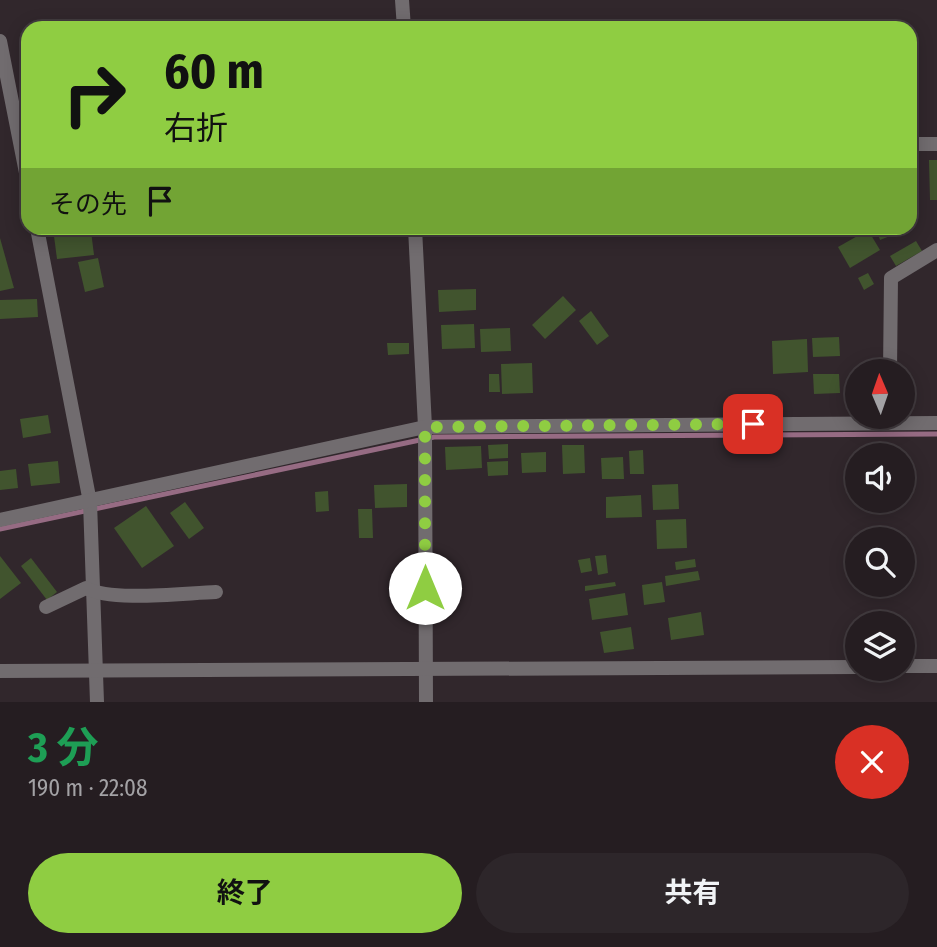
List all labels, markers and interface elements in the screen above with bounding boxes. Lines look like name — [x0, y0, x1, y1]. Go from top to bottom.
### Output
text: 60 m — [164, 42, 264, 101]
icon: right — [49, 49, 140, 140]
text: 右折 — [164, 109, 228, 147]
icon: arrive — [141, 182, 179, 220]
text: その先 — [49, 189, 127, 220]
north arrow — [845, 359, 915, 429]
map controls — [845, 359, 915, 681]
pin — [723, 394, 783, 454]
icon: arrive — [734, 405, 772, 443]
button: sound — [845, 443, 915, 513]
button: search — [845, 527, 915, 597]
position arrow — [388, 551, 462, 625]
button: layers — [845, 611, 915, 681]
text: 3 分 — [28, 723, 99, 773]
button: close — [835, 725, 909, 799]
text: 190 m · 22:08 — [28, 774, 148, 802]
button: 終了 — [28, 853, 462, 933]
button: 共有 — [476, 853, 909, 933]

